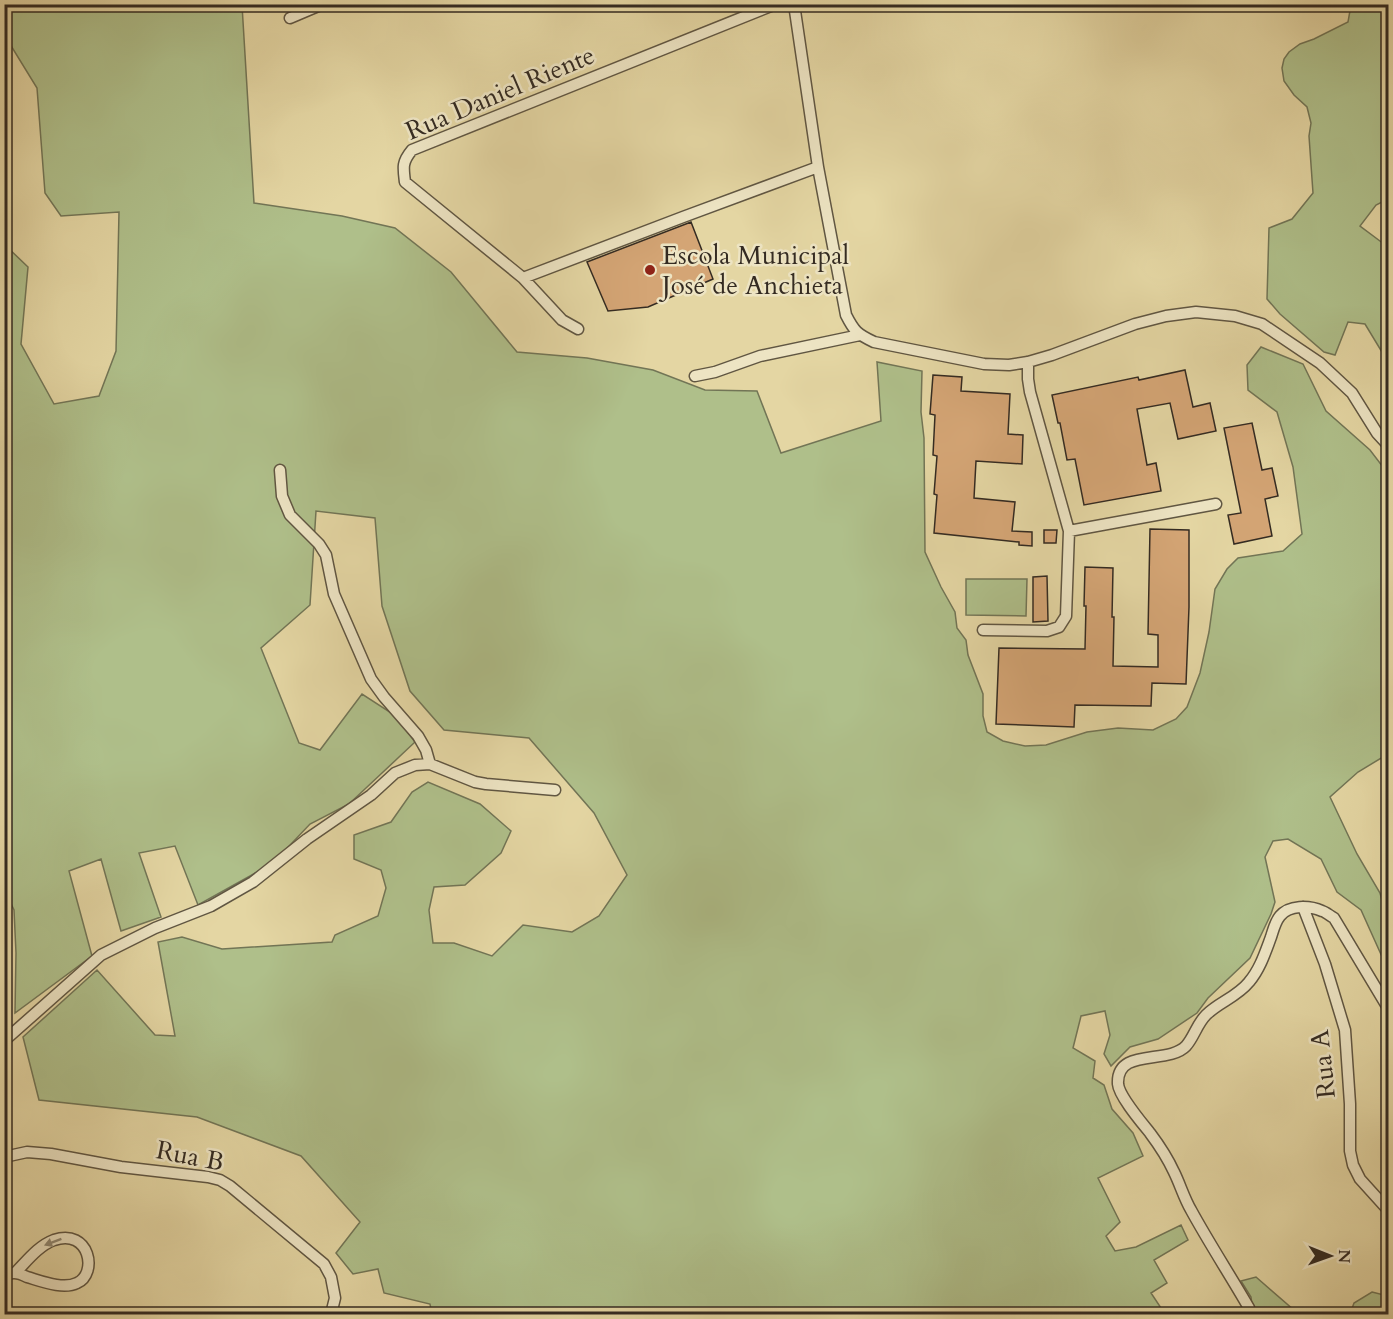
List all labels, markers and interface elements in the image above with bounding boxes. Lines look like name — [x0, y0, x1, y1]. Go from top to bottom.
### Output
street label: Rua Daniel Riente — [400, 37, 600, 149]
place label: Escola Municipal José de Anchieta — [658, 238, 850, 303]
marker: Escola Municipal José de Anchieta — [643, 263, 657, 277]
street label: Rua A — [1302, 1027, 1344, 1100]
street label: Rua B — [153, 1132, 227, 1180]
north arrow — [1300, 1226, 1360, 1286]
one-way arrow — [43, 1238, 61, 1248]
text: N — [1333, 1249, 1355, 1263]

